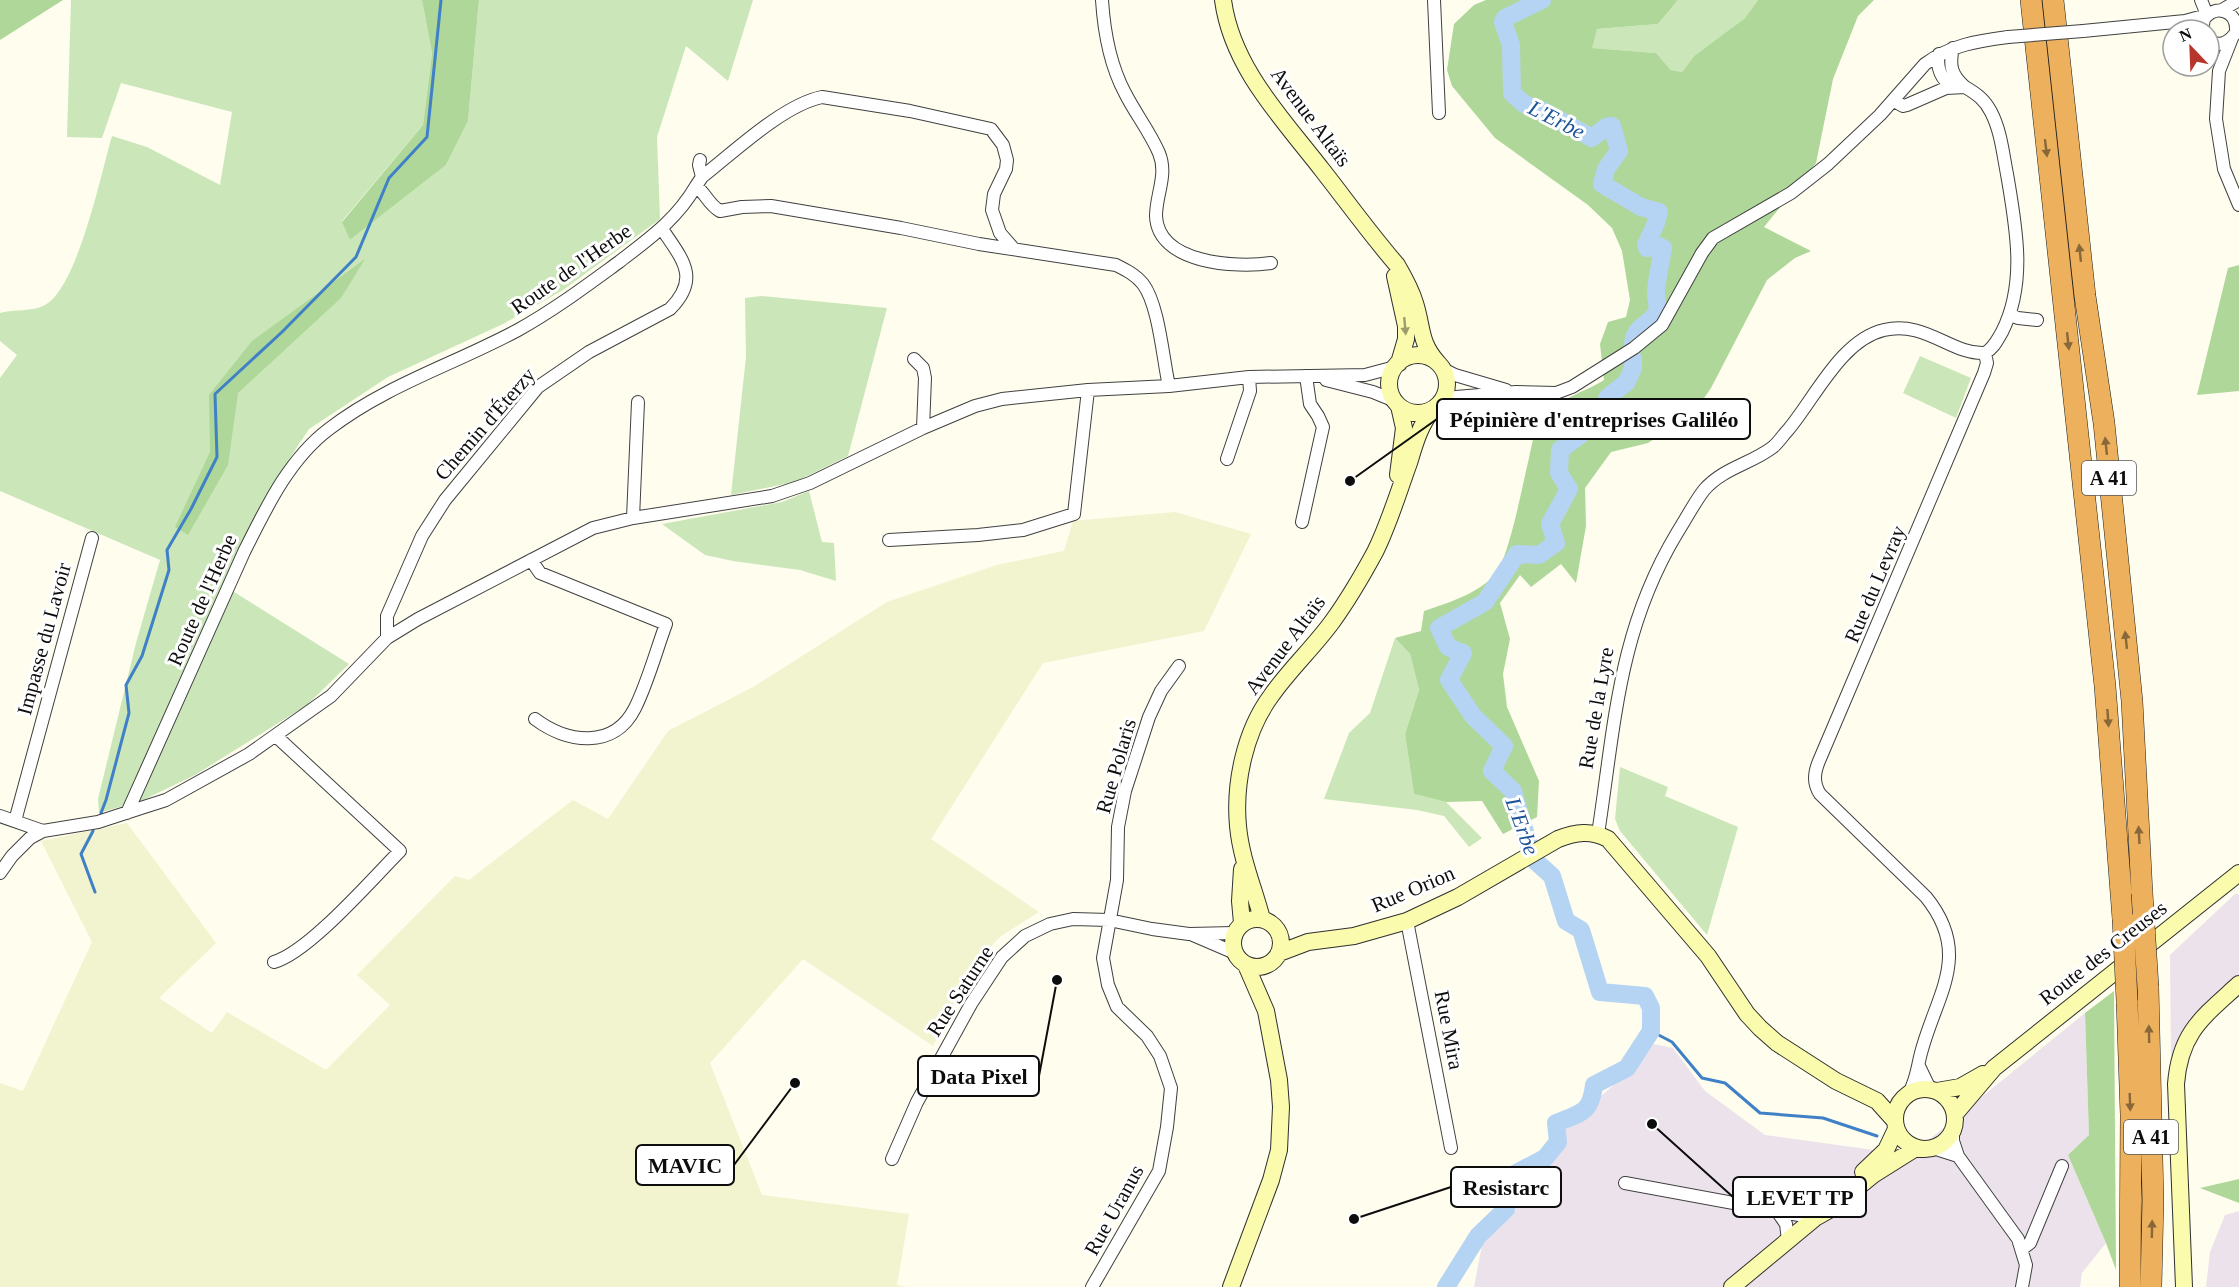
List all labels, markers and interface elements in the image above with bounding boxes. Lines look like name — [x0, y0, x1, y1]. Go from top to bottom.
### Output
north arrow — [2161, 18, 2221, 78]
text: N — [2177, 24, 2194, 45]
street label: Avenue Altaïs — [1266, 63, 1356, 171]
water label: L'Erbe — [1524, 94, 1589, 144]
one-way arrow — [2041, 138, 2051, 157]
street label: Route de l'Herbe — [506, 219, 636, 319]
one-way arrow — [2075, 244, 2085, 263]
one-way arrow — [1400, 317, 1410, 336]
one-way arrow — [2063, 332, 2073, 351]
street label: Chemin d'Éterzy — [430, 363, 541, 485]
callout: Pépinière d'entreprises Galiléo — [1437, 399, 1750, 439]
text: Pépinière d'entreprises Galiléo — [1450, 407, 1738, 432]
one-way arrow — [2101, 437, 2111, 456]
road number: A 41 — [2082, 461, 2136, 495]
street label: Rue du Levray — [1840, 521, 1911, 646]
street label: Route de l'Herbe — [162, 531, 242, 669]
street label: Impasse du Lavoir — [12, 560, 76, 718]
street label: Avenue Altaïs — [1240, 591, 1330, 699]
one-way arrow — [2121, 631, 2131, 650]
street label: Rue de la Lyre — [1573, 645, 1619, 771]
one-way arrow — [2103, 709, 2113, 728]
street label: Rue Polaris — [1091, 716, 1141, 816]
water label: L'Erbe — [1500, 793, 1545, 859]
one-way arrow — [2135, 825, 2144, 844]
street label: Rue Orion — [1368, 861, 1459, 917]
street label: Route des Creuses — [2034, 896, 2172, 1010]
street label: Rue Saturne — [922, 941, 998, 1041]
street label: Rue Mira — [1430, 988, 1469, 1072]
one-way arrow — [2144, 1024, 2153, 1043]
callout: Data Pixel — [918, 1056, 1039, 1096]
text: Data Pixel — [930, 1064, 1028, 1089]
one-way arrow — [2126, 1092, 2135, 1111]
road number: A 41 — [2124, 1120, 2178, 1154]
callout: MAVIC — [636, 1145, 734, 1185]
text: MAVIC — [648, 1153, 722, 1178]
street label: Rue Uranus — [1079, 1161, 1149, 1259]
callout: Resistarc — [1451, 1167, 1561, 1207]
text: Resistarc — [1463, 1175, 1549, 1200]
callout: LEVET TP — [1733, 1177, 1866, 1217]
text: LEVET TP — [1746, 1185, 1854, 1210]
one-way arrow — [2147, 1219, 2157, 1238]

